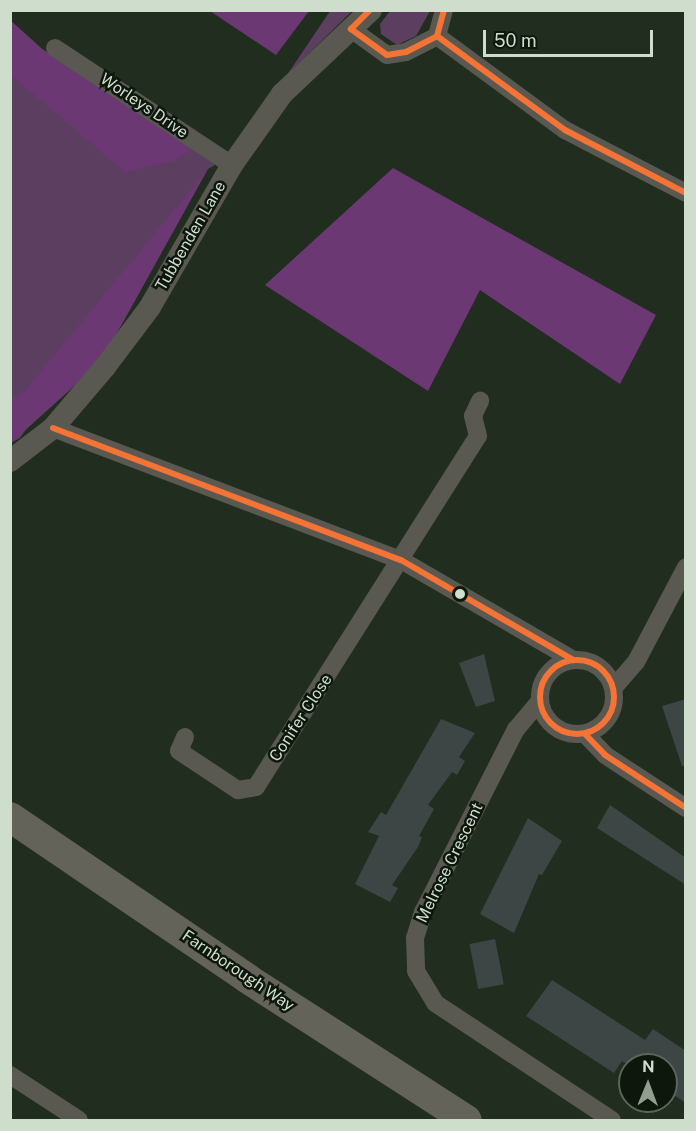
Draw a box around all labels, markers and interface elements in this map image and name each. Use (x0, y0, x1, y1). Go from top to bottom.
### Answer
scale bar (486, 18, 656, 56)
text: 50 m (494, 30, 537, 51)
street label: Worleys Drive (96, 70, 192, 142)
street label: Tubbenden Lane (152, 178, 230, 294)
unlabelled marker (454, 588, 466, 600)
street label: Conifer Close (266, 671, 336, 765)
street label: Melrose Crescent (413, 800, 487, 926)
street label: Farnborough Way (178, 926, 298, 1016)
north arrow (618, 1053, 678, 1113)
text: N (642, 1057, 655, 1076)

